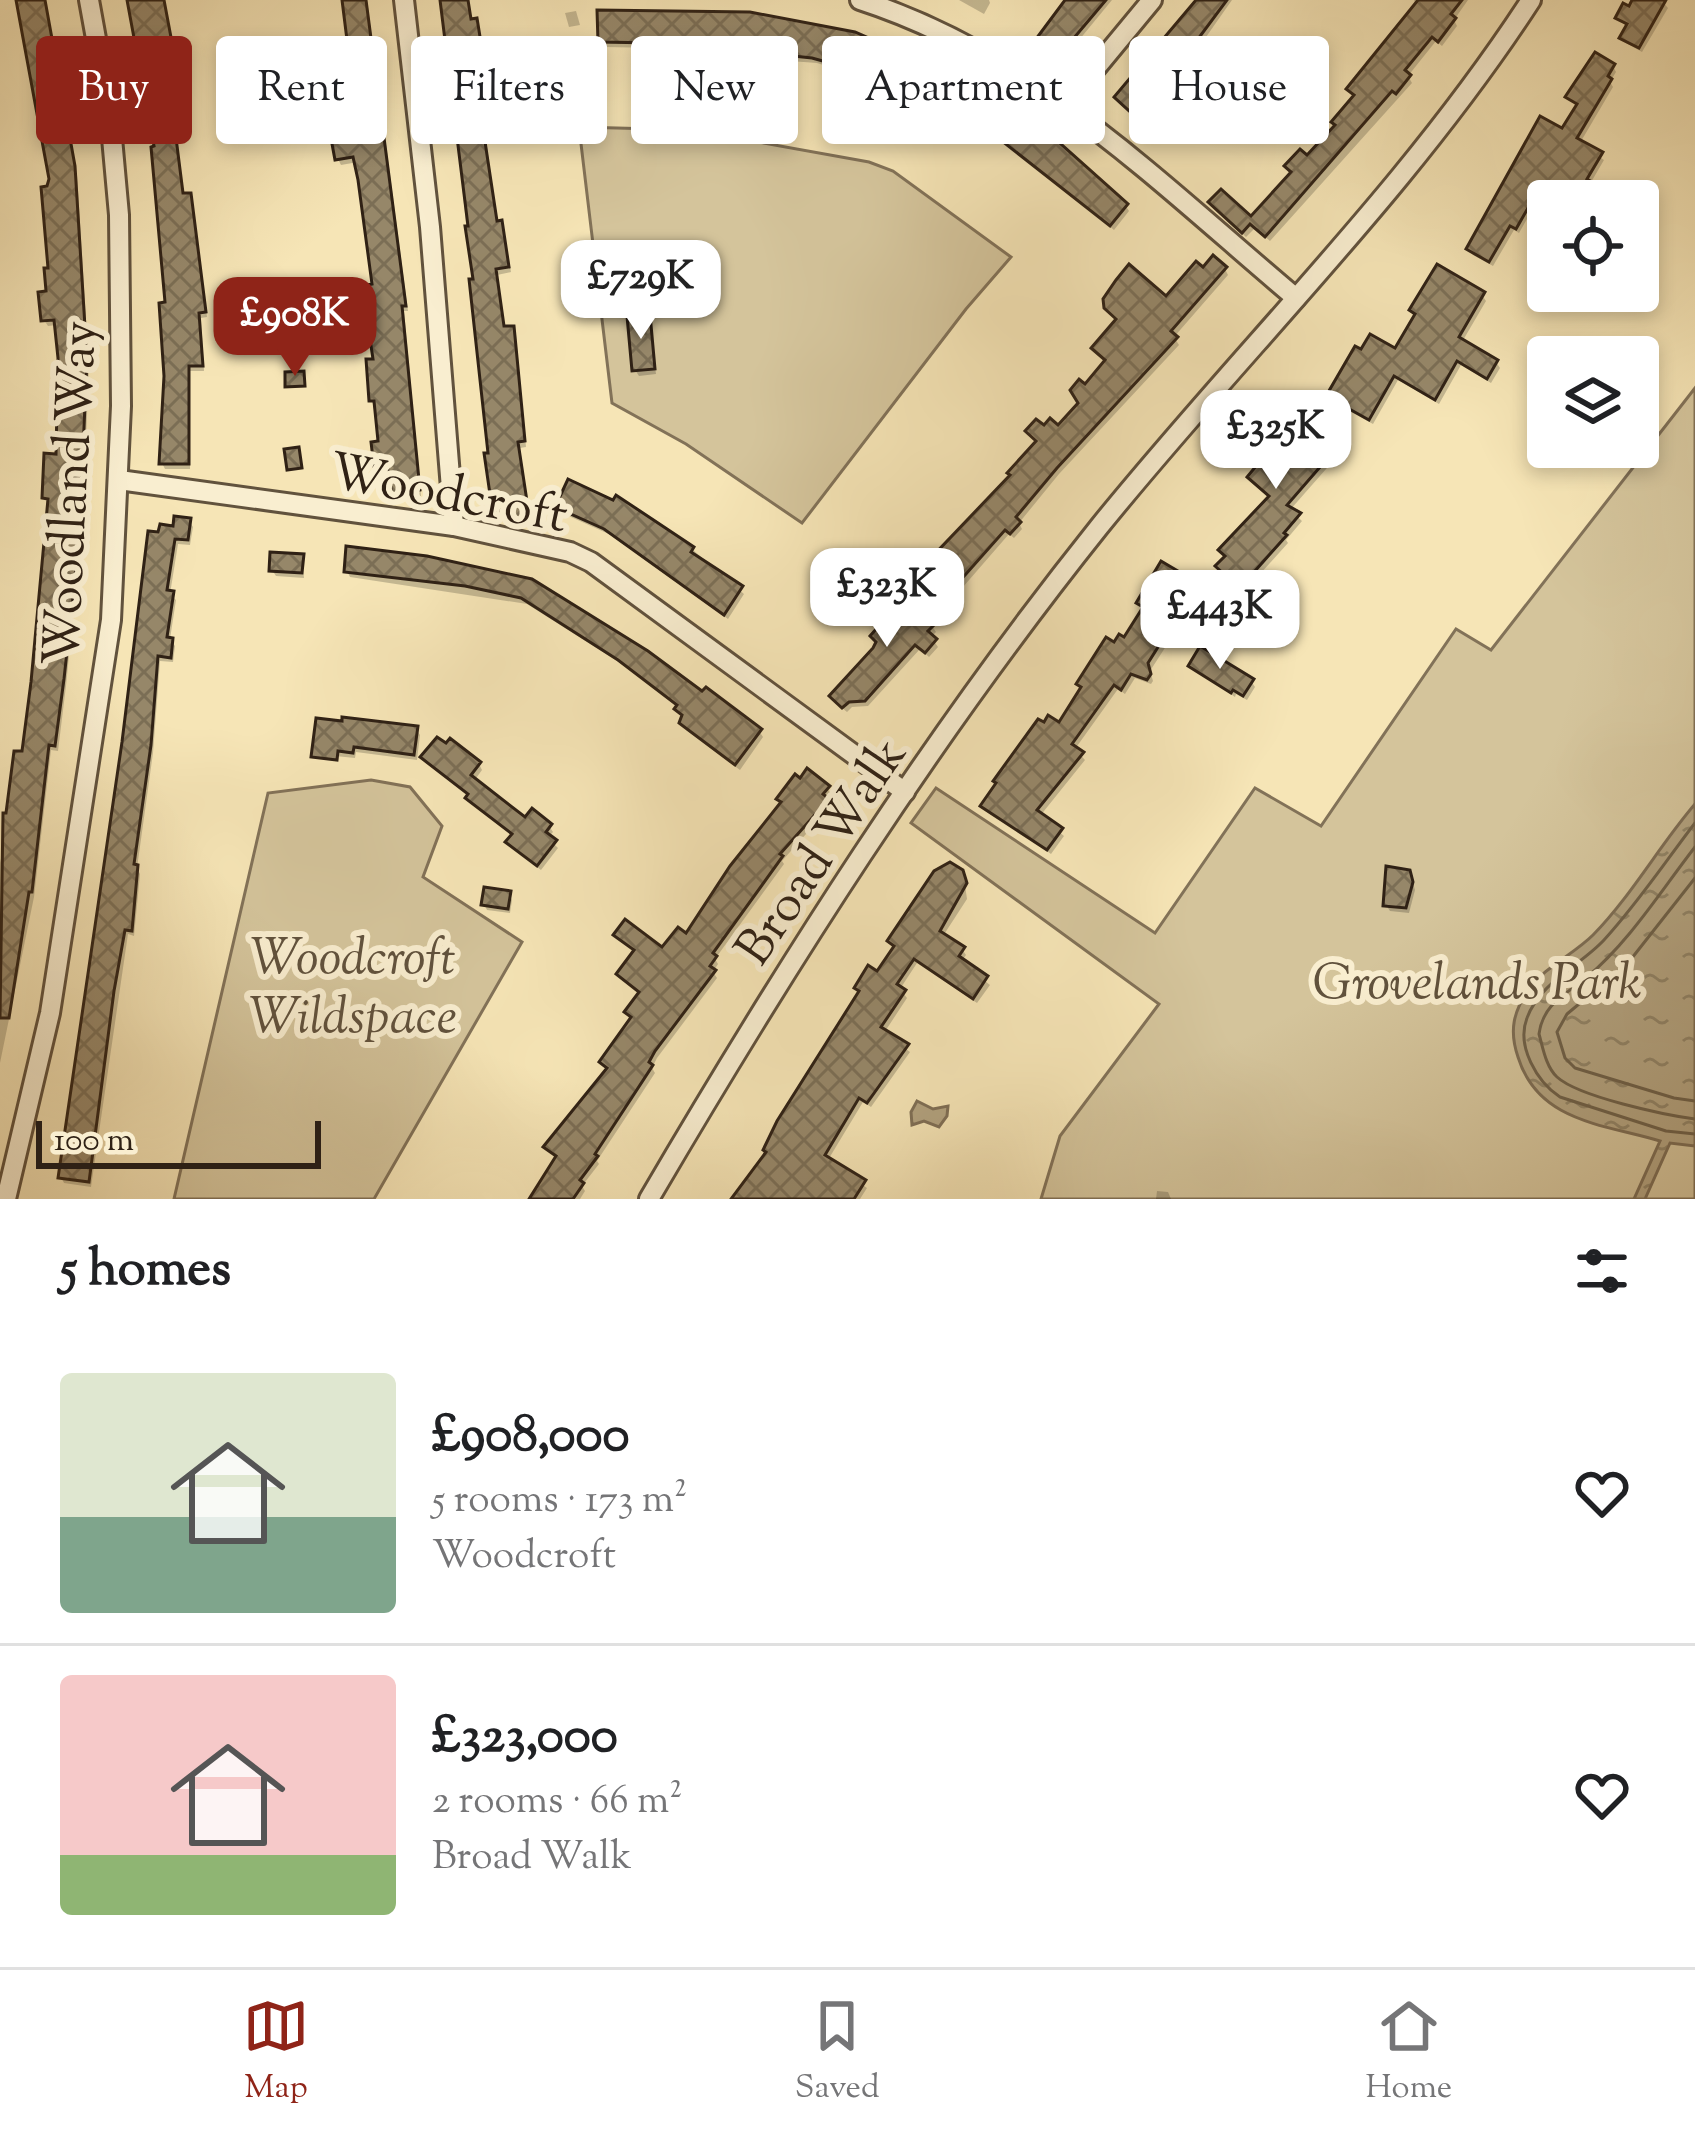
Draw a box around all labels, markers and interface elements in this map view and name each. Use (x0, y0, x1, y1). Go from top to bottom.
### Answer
chip: Buy (36, 36, 192, 144)
chip: Rent (216, 36, 387, 144)
chip: Filters (411, 36, 607, 144)
chip: New (631, 36, 798, 144)
chip: Apartment (822, 36, 1105, 144)
chip: House (1129, 36, 1329, 144)
map controls (1527, 180, 1659, 468)
button: locate (1527, 180, 1659, 312)
pin: £729K (557, 240, 725, 342)
text: £729K (588, 251, 694, 307)
pin: £908K (211, 277, 379, 379)
text: £908K (240, 288, 350, 344)
street label: Woodland Way (28, 319, 119, 668)
button: layers (1527, 336, 1659, 468)
pin: £325K (1192, 390, 1360, 492)
text: £325K (1227, 401, 1325, 457)
street label: Woodcroft (323, 438, 573, 555)
pin: £323K (803, 548, 971, 650)
text: £323K (837, 559, 937, 615)
pin: £443K (1136, 570, 1304, 672)
text: £443K (1167, 581, 1273, 637)
street label: Broad Walk (720, 724, 927, 982)
park label: Woodcroft Wildspace (249, 924, 457, 1056)
park label: Grovelands Park (1312, 949, 1642, 1022)
scale bar (36, 1115, 321, 1168)
text: 100 m (54, 1118, 134, 1166)
text: 5 homes (60, 1235, 231, 1308)
icon: filters (1569, 1238, 1635, 1304)
text: £908,000 (432, 1401, 629, 1474)
icon: home (156, 1421, 300, 1565)
icon: heart (1569, 1460, 1635, 1526)
text: 5 rooms · 173 m² (432, 1474, 687, 1530)
text: Woodcroft (432, 1530, 616, 1586)
text: £323,000 (432, 1702, 618, 1775)
icon: home (156, 1723, 300, 1867)
icon: heart (1569, 1762, 1635, 1828)
text: 2 rooms · 66 m² (432, 1775, 682, 1831)
text: Broad Walk (432, 1831, 632, 1887)
tab: Map (243, 1993, 309, 2113)
tab: Saved (795, 1993, 880, 2113)
tab: Home (1366, 1993, 1452, 2113)

